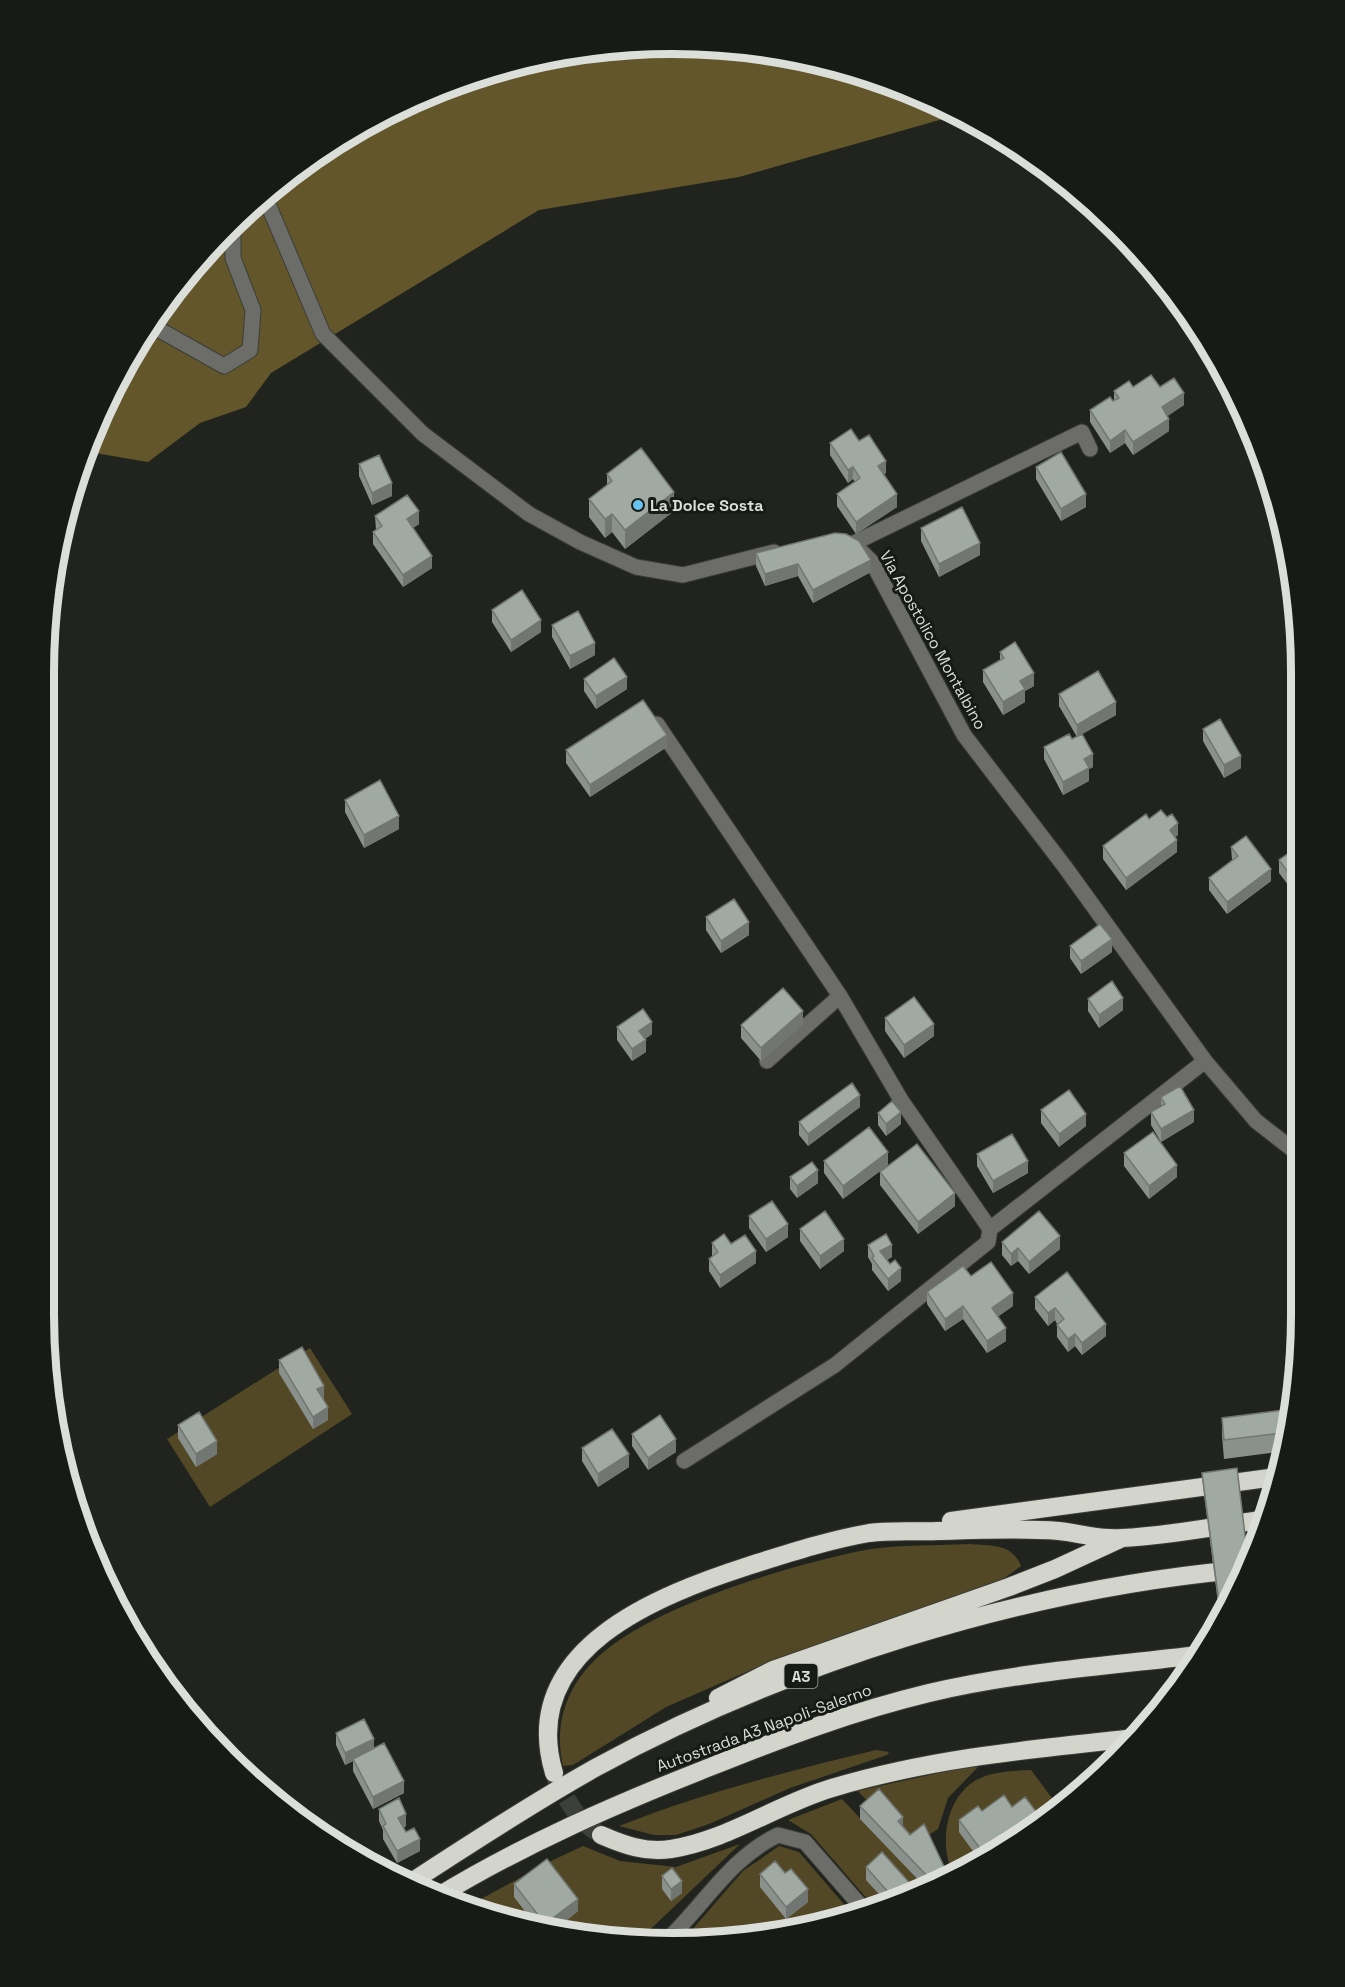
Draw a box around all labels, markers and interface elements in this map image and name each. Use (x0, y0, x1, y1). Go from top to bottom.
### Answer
place label: La Dolce Sosta (650, 495, 764, 516)
marker: La Dolce Sosta (631, 498, 645, 512)
street label: Via Apostolico Montalbino (875, 547, 991, 733)
road number: A3 (784, 1664, 818, 1688)
street label: Autostrada A3 Napoli-Salerno (653, 1679, 875, 1777)

